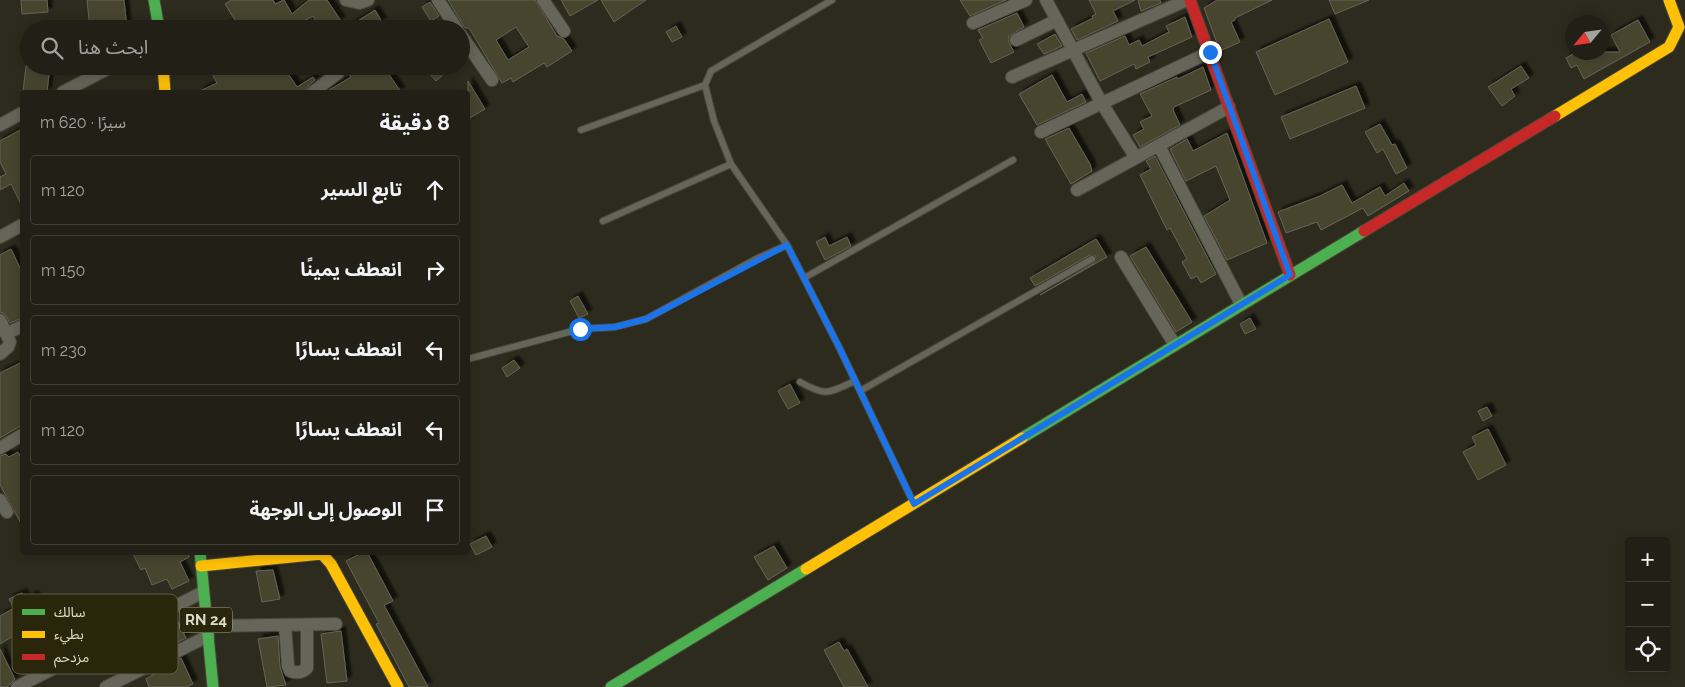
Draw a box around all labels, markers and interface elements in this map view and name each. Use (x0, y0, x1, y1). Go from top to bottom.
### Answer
north arrow (1565, 15, 1610, 60)
search box (20, 20, 470, 75)
icon: search (38, 34, 66, 62)
text: ابحث هنا (78, 36, 148, 58)
route end (1199, 41, 1222, 64)
text: 8 دقيقة (379, 110, 450, 135)
text: سيرًا · 620 m (40, 113, 126, 132)
icon: ahead (421, 176, 449, 204)
text: تابع السير (321, 178, 402, 200)
text: 120 m (41, 181, 85, 200)
icon: right (421, 256, 449, 284)
text: انعطف يمينًا (300, 258, 402, 280)
text: 150 m (41, 261, 85, 280)
route start (569, 318, 592, 341)
icon: left (421, 336, 449, 364)
text: انعطف يسارًا (295, 338, 402, 360)
text: 230 m (41, 341, 87, 360)
icon: left (421, 416, 449, 444)
text: انعطف يسارًا (295, 418, 402, 440)
text: 120 m (41, 421, 85, 440)
icon: arrive (421, 496, 449, 524)
text: الوصول إلى الوجهة (249, 498, 402, 520)
map controls (1625, 537, 1670, 672)
button: + (1625, 537, 1670, 582)
button: − (1625, 582, 1670, 627)
legend (12, 594, 178, 674)
text: سالك (54, 604, 86, 620)
road number: RN 24 (180, 608, 232, 632)
text: بطيء (54, 626, 84, 645)
button: locate (1625, 627, 1670, 672)
text: مزدحم (54, 649, 89, 668)

